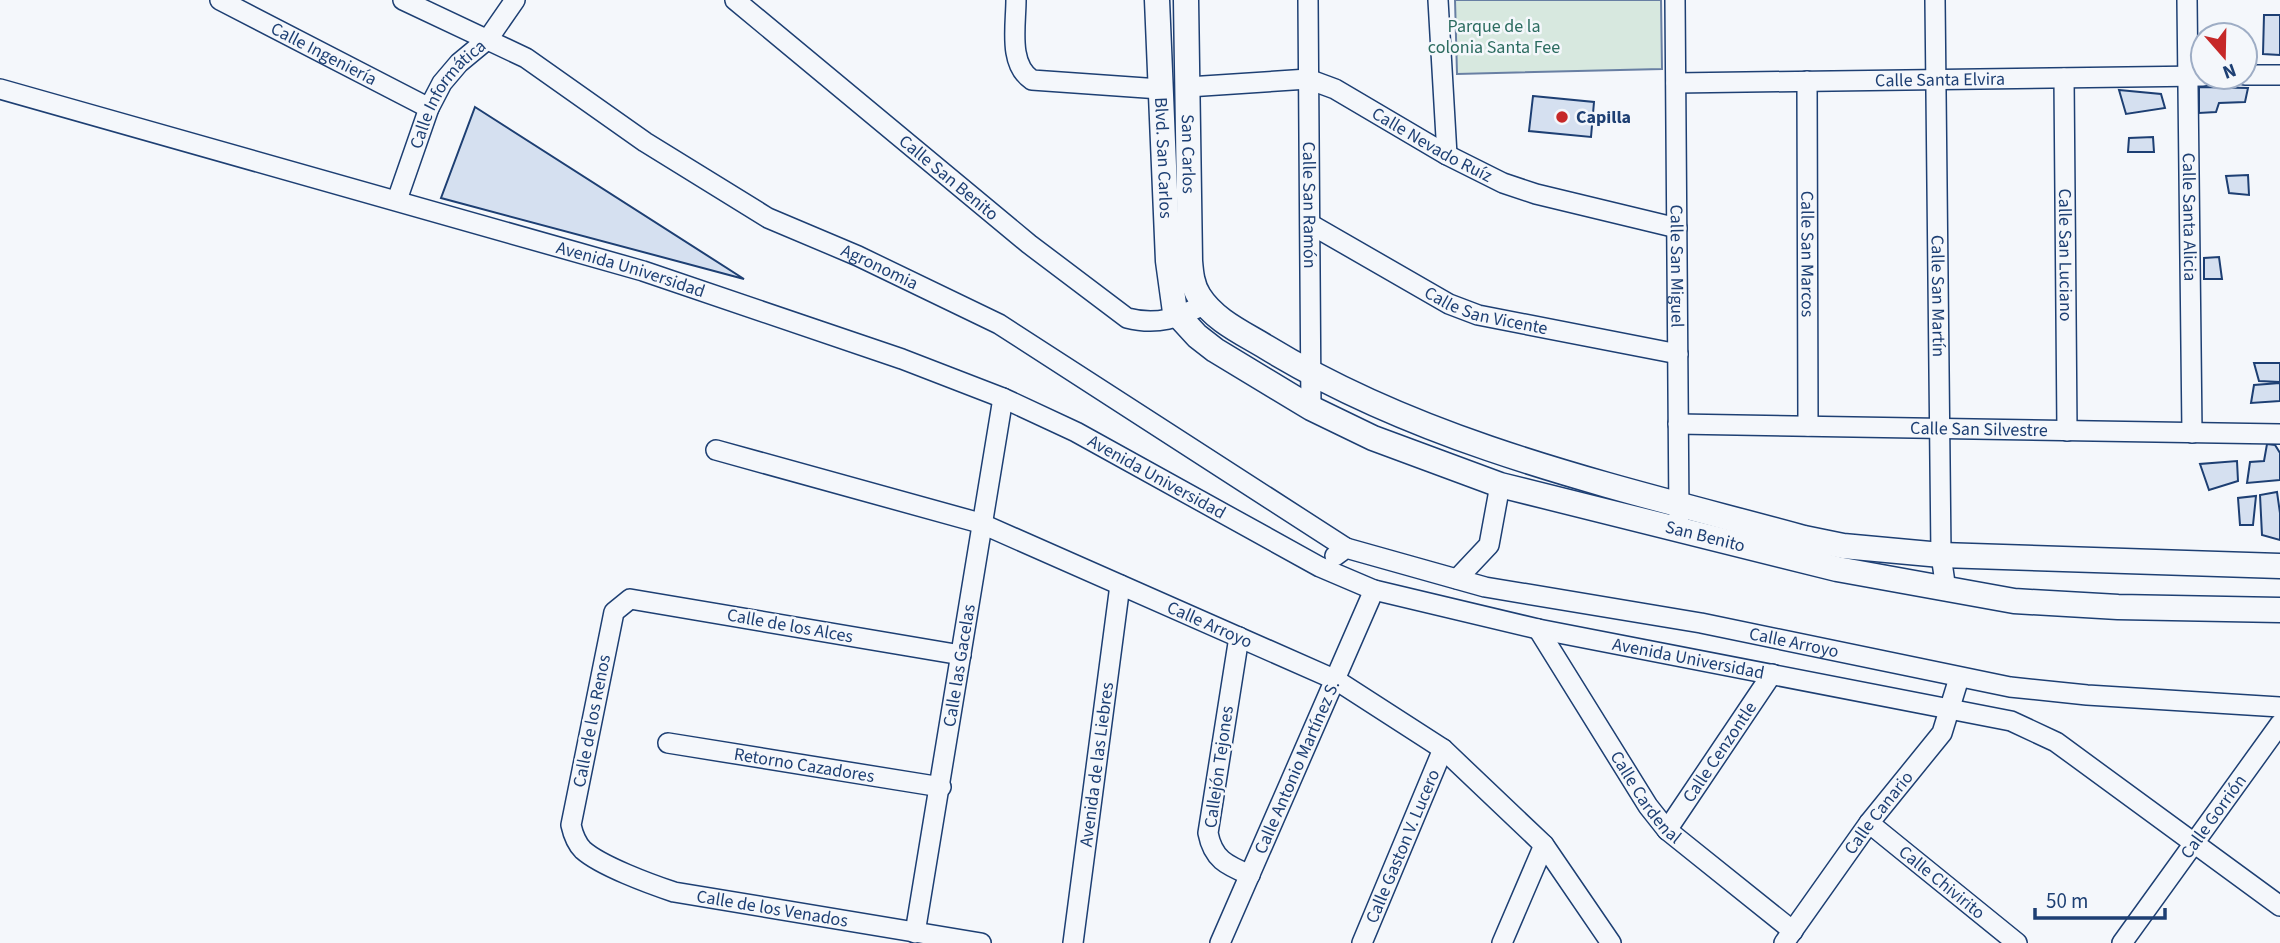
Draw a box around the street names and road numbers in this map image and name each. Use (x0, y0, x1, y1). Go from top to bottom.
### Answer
street label: Calle Ingeniería (266, 16, 381, 92)
street label: Calle Informática (403, 33, 491, 152)
street label: Calle Santa Elvira (1875, 66, 2005, 93)
street label: Blvd. San Carlos (1149, 97, 1179, 219)
street label: Calle Nevado Ruíz (1367, 101, 1497, 188)
street label: San Carlos (1175, 114, 1201, 194)
street label: Calle San Benito (894, 129, 1004, 226)
street label: Calle San Ramón (1297, 141, 1322, 269)
street label: Calle Santa Alicia (2176, 153, 2203, 281)
street label: Calle San Luciano (2052, 188, 2079, 322)
street label: Calle San Marcos (1795, 191, 1820, 317)
street label: Calle San Miguel (1664, 204, 1690, 328)
street label: Avenida Universidad (554, 235, 708, 304)
street label: Calle San Martín (1925, 235, 1951, 357)
street label: Agronomia (837, 238, 922, 296)
street label: Calle San Vicente (1420, 280, 1550, 341)
street label: Calle San Silvestre (1910, 415, 2048, 443)
street label: Avenida Universidad (1083, 428, 1230, 525)
street label: San Benito (1663, 514, 1748, 558)
street label: Calle Arroyo (1163, 595, 1256, 654)
street label: Calle las Gacelas (937, 602, 981, 729)
street label: Calle de los Alces (725, 603, 855, 649)
street label: Calle Arroyo (1747, 621, 1841, 664)
street label: Avenida Universidad (1610, 631, 1767, 685)
street label: Calle de los Renos (567, 652, 617, 790)
street label: Calle Antonio Martínez S. (1248, 676, 1346, 858)
street label: Avenida de las Liebres (1073, 681, 1120, 848)
street label: Calle Cenzontle (1676, 696, 1763, 807)
street label: Callejón Tejones (1198, 704, 1240, 830)
street label: Retorno Cazadores (732, 741, 876, 789)
street label: Calle Cardenal (1604, 746, 1687, 849)
street label: Calle Gaston V. Lucero (1359, 765, 1446, 927)
street label: Calle Canario (1838, 766, 1919, 860)
street label: Calle Gorrión (2174, 769, 2252, 864)
street label: Calle Chivirito (1893, 840, 1991, 925)
street label: Calle de los Venados (695, 883, 850, 933)

